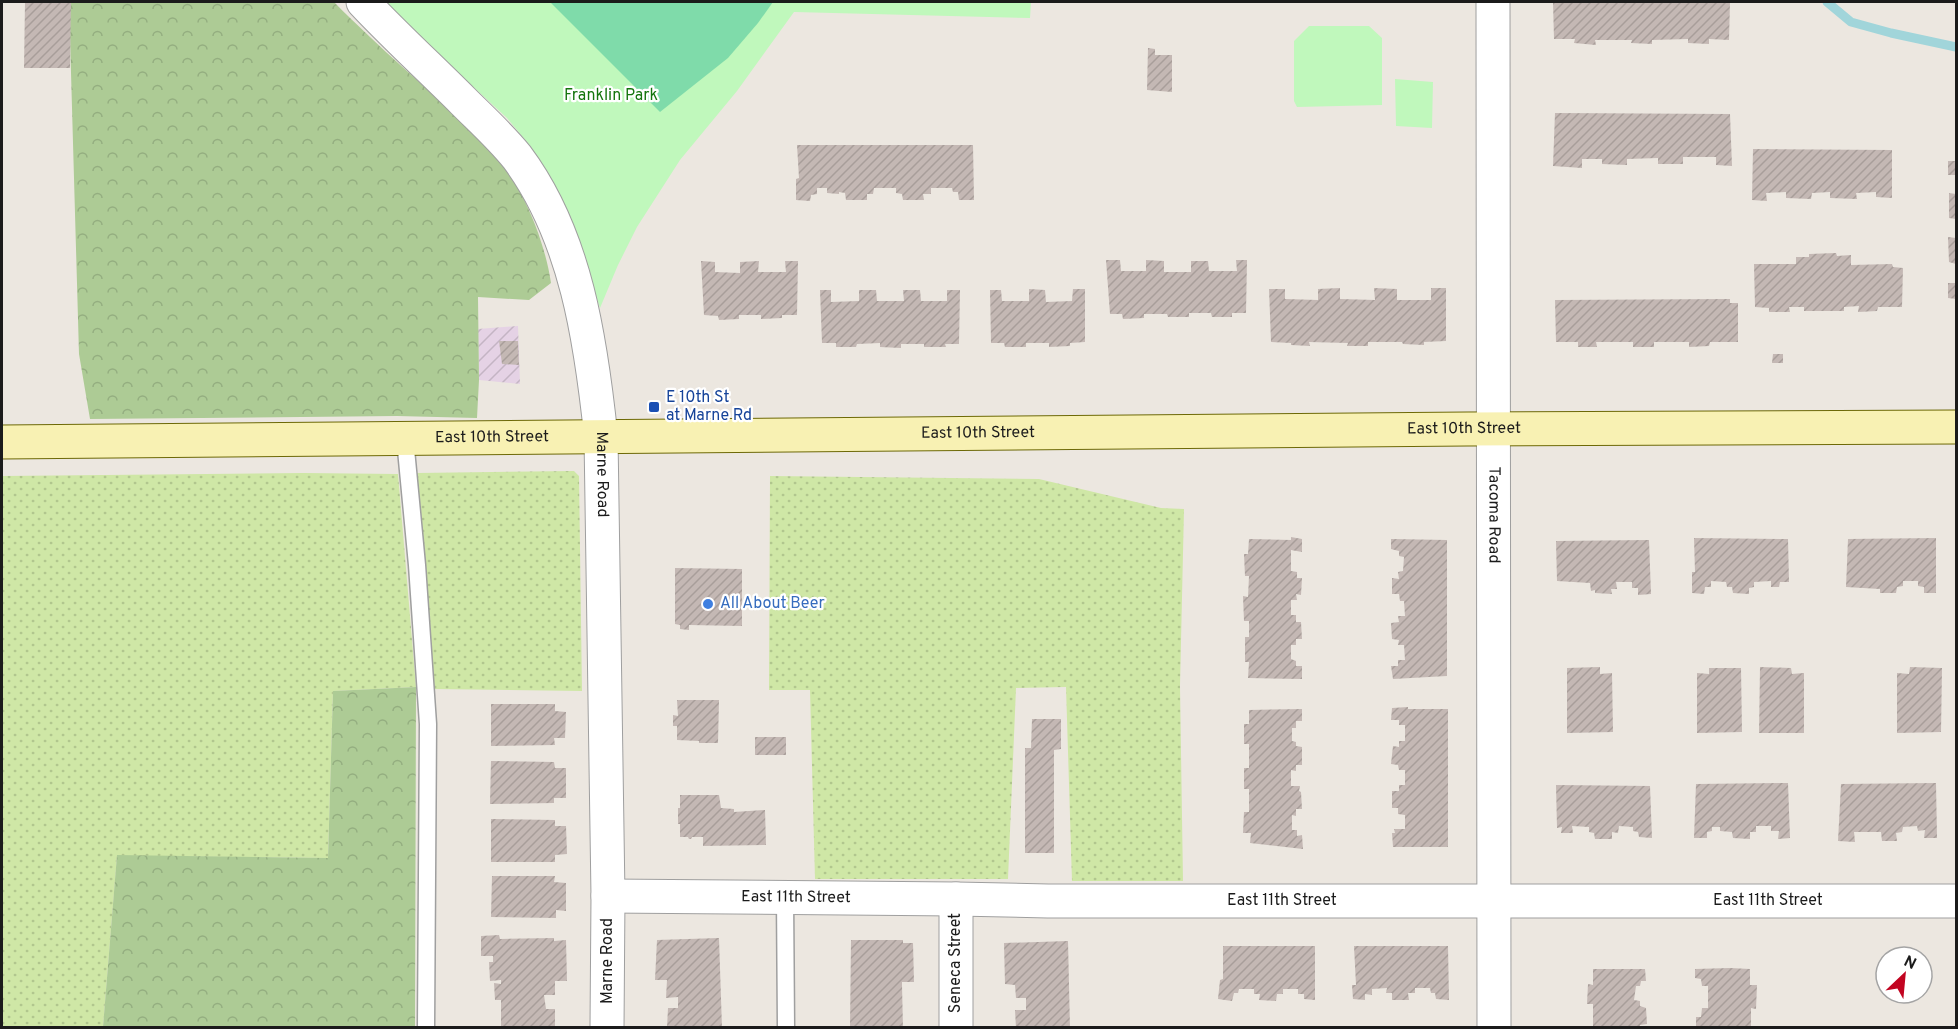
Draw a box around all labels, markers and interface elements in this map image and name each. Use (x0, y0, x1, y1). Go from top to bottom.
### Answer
park label: Franklin Park (564, 86, 658, 106)
place label: E 10th St at Marne Rd (666, 388, 752, 426)
marker: E 10th St at Marne Rd (647, 400, 661, 414)
street label: East 10th Street (1407, 419, 1521, 440)
street label: East 10th Street (921, 423, 1035, 444)
street label: East 10th Street (435, 427, 549, 448)
street label: Marne Road (591, 431, 612, 518)
street label: Tacoma Road (1483, 467, 1504, 563)
place label: All About Beer (720, 594, 825, 614)
marker: All About Beer (701, 597, 715, 611)
street label: East 11th Street (741, 887, 851, 908)
street label: East 11th Street (1227, 891, 1337, 911)
street label: East 11th Street (1713, 891, 1823, 911)
street label: Seneca Street (946, 913, 966, 1013)
street label: Marne Road (598, 918, 618, 1004)
north arrow (1874, 945, 1934, 1005)
text: N (1900, 952, 1919, 975)

